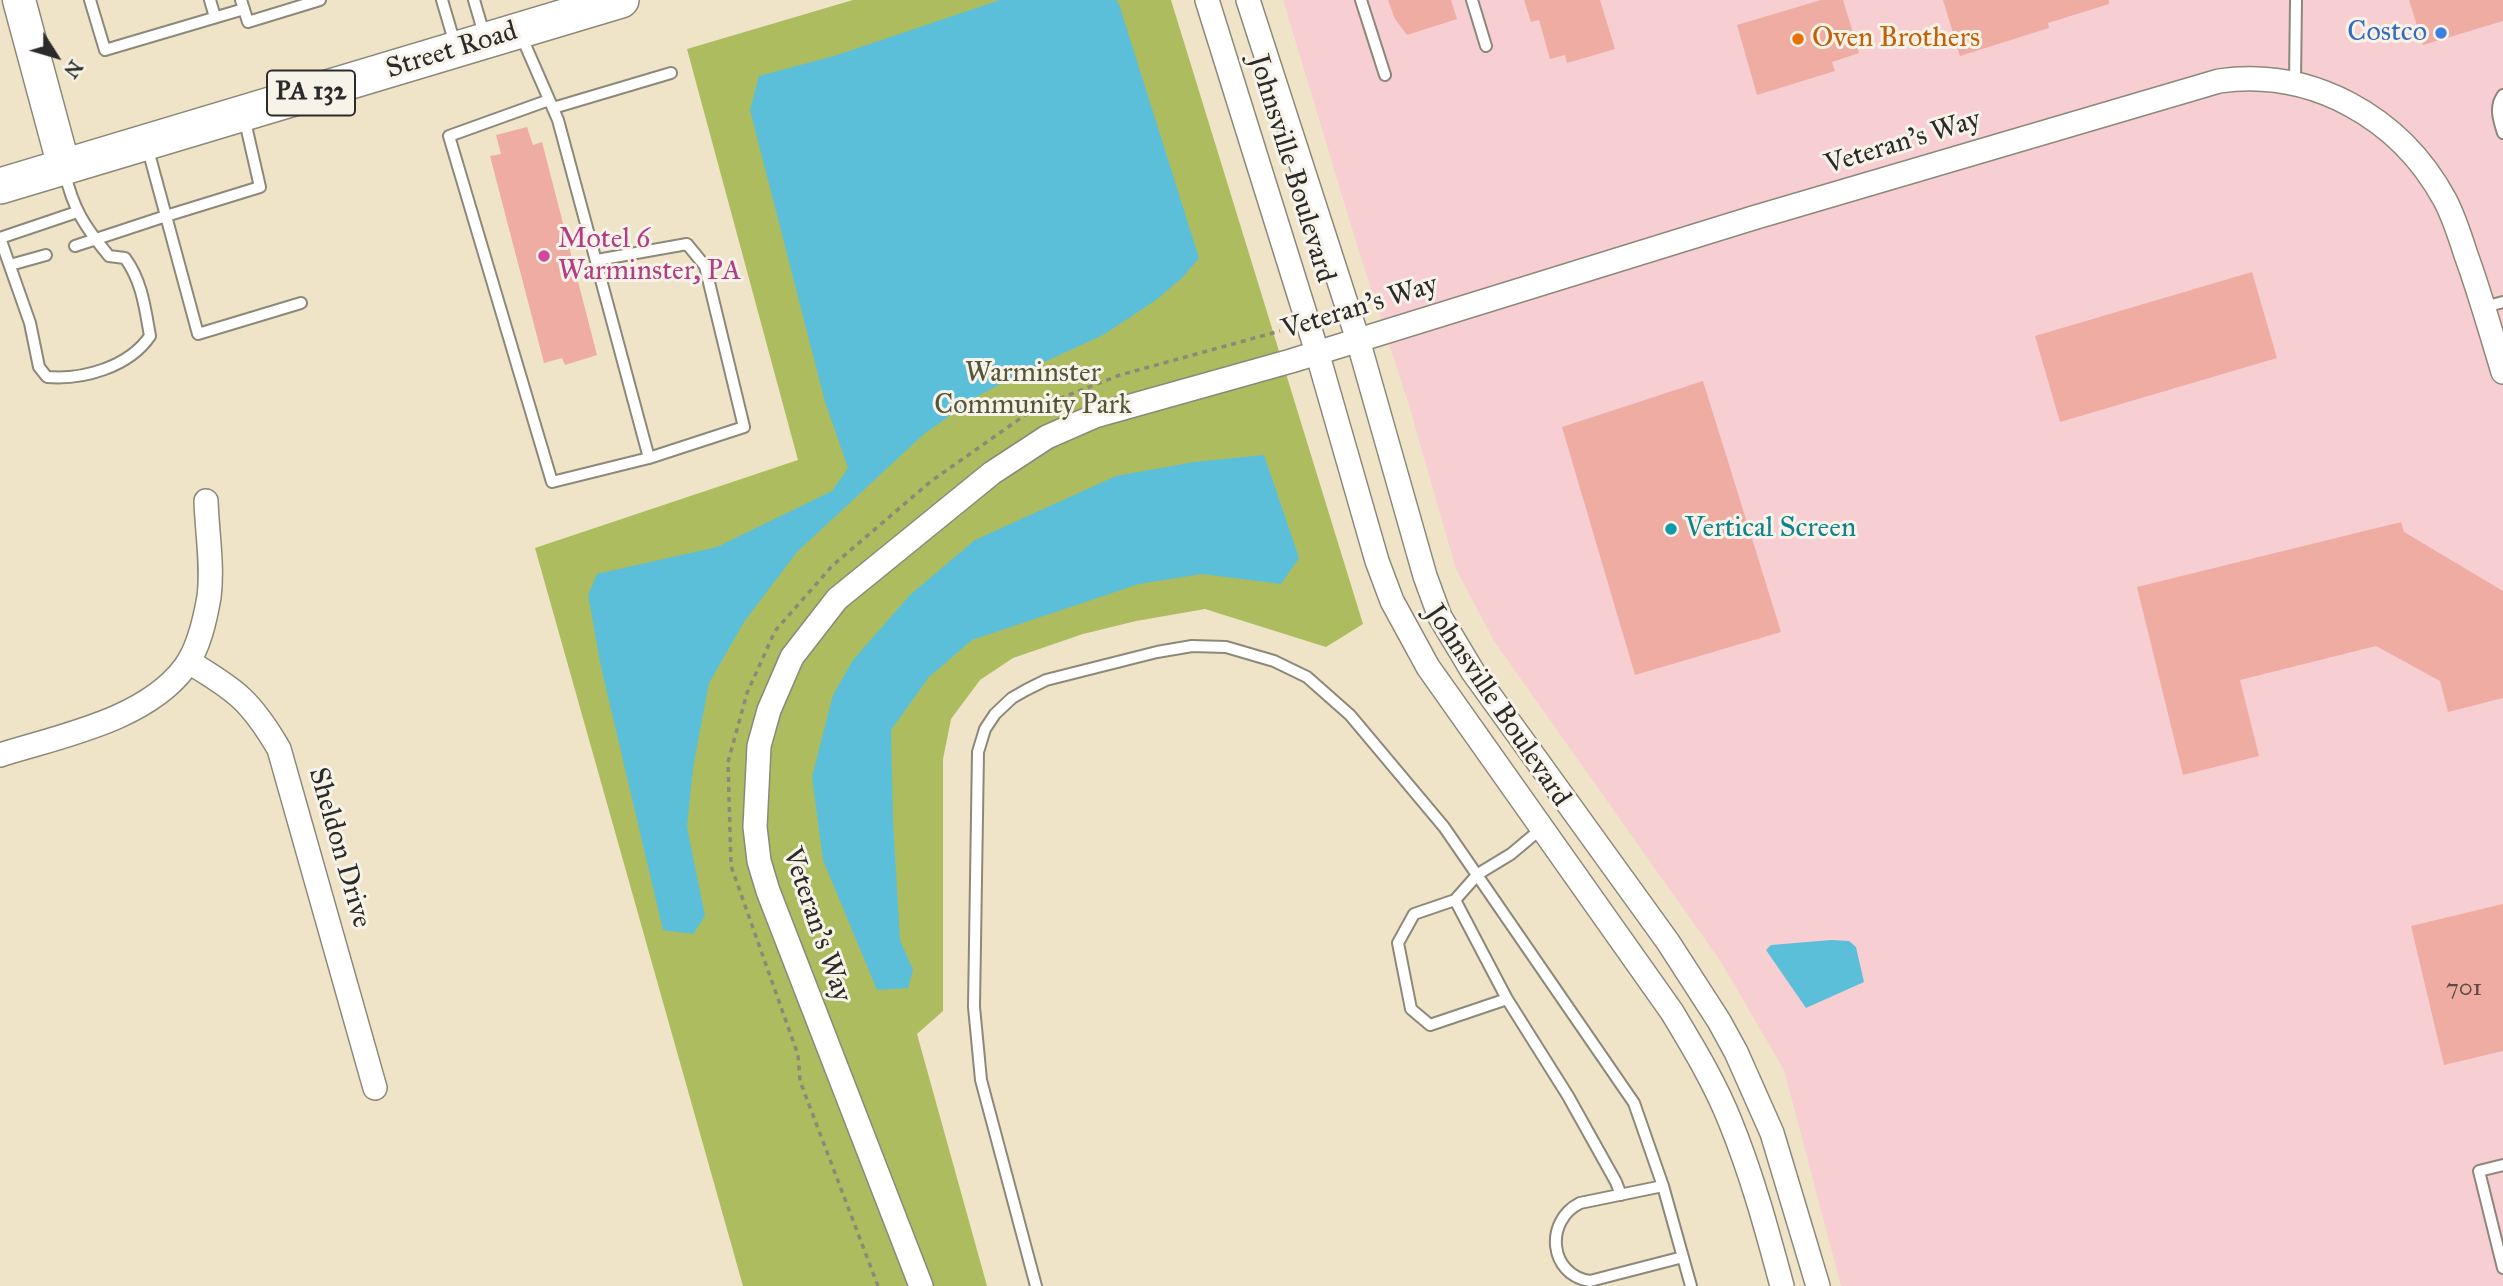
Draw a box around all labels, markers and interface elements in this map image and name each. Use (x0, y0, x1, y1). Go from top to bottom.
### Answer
street label: Street Road (382, 15, 522, 87)
place label: Costco (2347, 16, 2427, 50)
north arrow (21, 21, 91, 91)
place label: Oven Brothers (1812, 22, 1980, 56)
marker: Costco (2433, 25, 2449, 41)
marker: Oven Brothers (1790, 31, 1806, 47)
street label: Johnsville Boulevard (1240, 51, 1342, 287)
text: N (59, 56, 87, 82)
road number: PA 132 (267, 71, 355, 116)
street label: Veteran's Way (1821, 103, 1985, 183)
place label: Motel 6 Warminster, PA (558, 223, 741, 289)
marker: Motel 6 Warminster, PA (536, 248, 552, 264)
street label: Veteran's Way (1278, 268, 1442, 348)
park label: Warminster Community Park (934, 357, 1132, 423)
place label: Vertical Screen (1685, 512, 1856, 546)
marker: Vertical Screen (1663, 521, 1679, 537)
street label: Johnsville Boulevard (1417, 599, 1577, 813)
street label: Sheldon Drive (300, 764, 378, 932)
street label: Veteran's Way (774, 843, 858, 1007)
house number: 701 (2446, 975, 2482, 1003)

